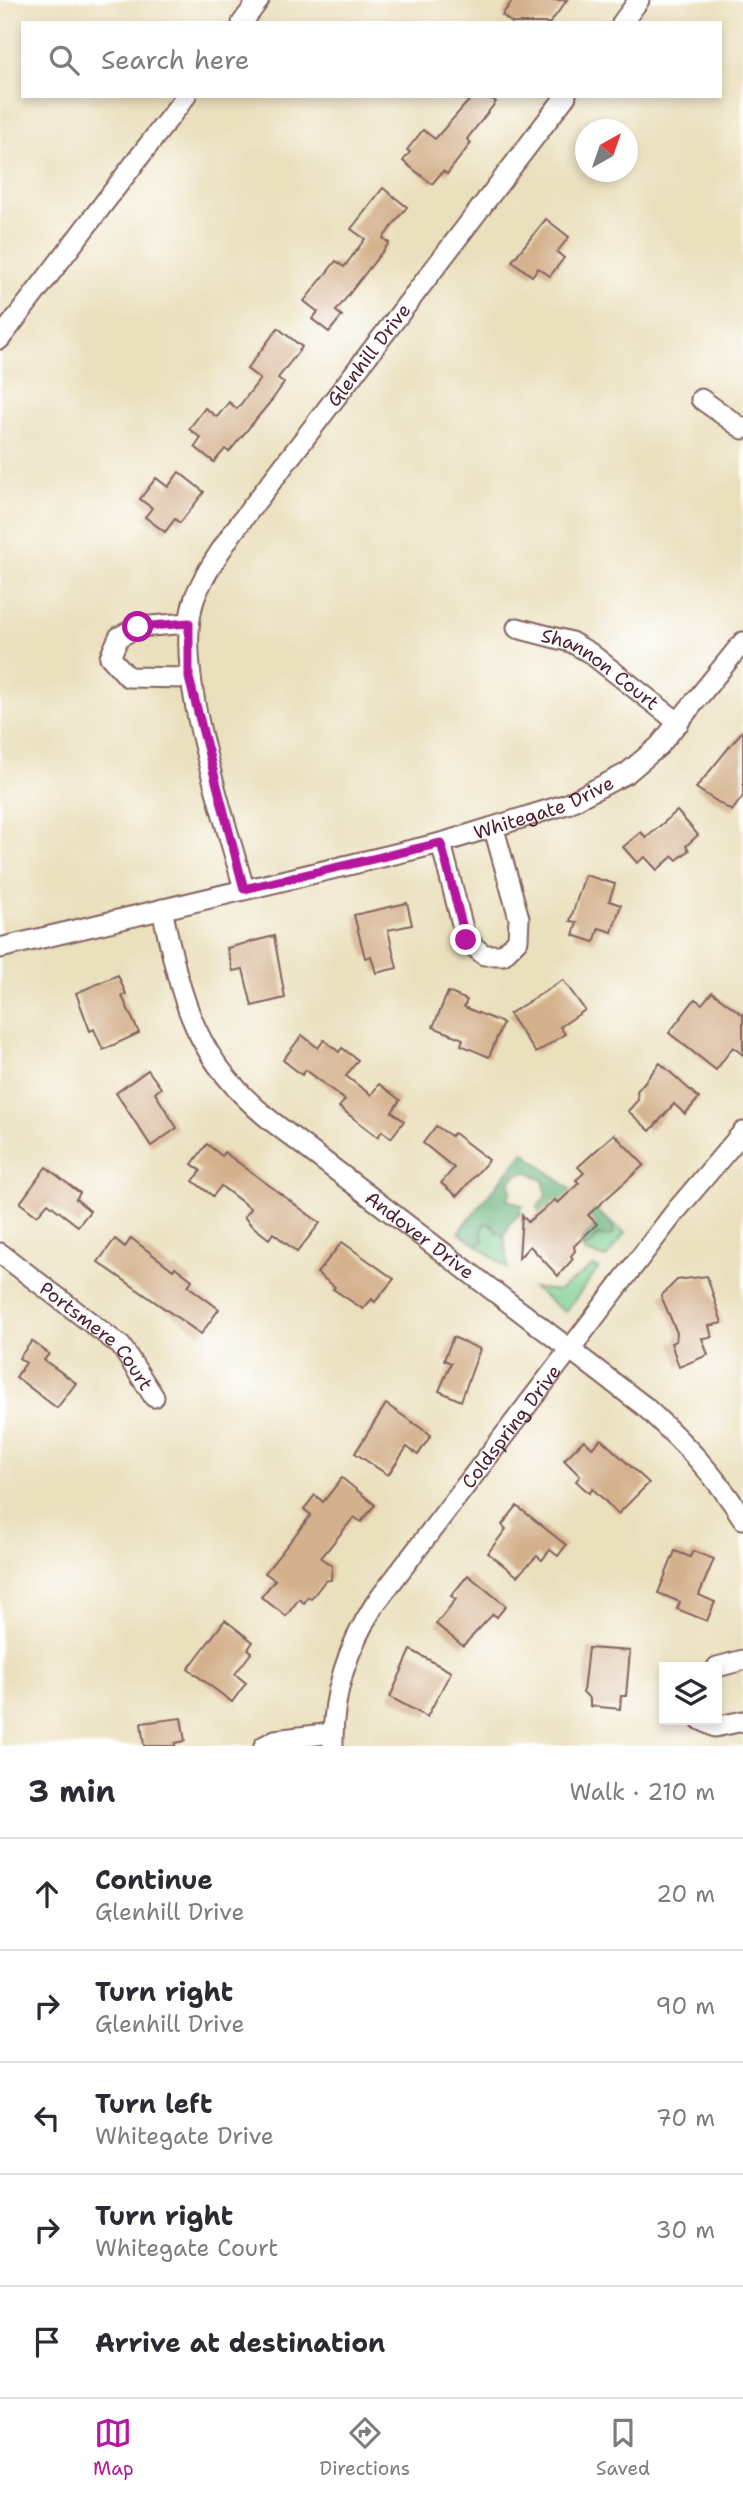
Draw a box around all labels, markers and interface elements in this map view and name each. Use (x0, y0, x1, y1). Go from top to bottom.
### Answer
search box (21, 21, 722, 98)
icon: search (45, 41, 83, 79)
text: Search here (101, 42, 250, 77)
north arrow (575, 119, 638, 182)
street label: Glenhill Drive (321, 298, 416, 411)
route start (122, 611, 153, 642)
street label: Shannon Court (539, 622, 664, 715)
street label: Whitegate Drive (471, 770, 618, 845)
route end (450, 924, 481, 955)
street label: Andover Drive (360, 1185, 480, 1284)
street label: Portsmere Court (35, 1275, 159, 1395)
street label: Coldspring Drive (456, 1359, 566, 1493)
map controls (659, 1662, 722, 1725)
button: layers (659, 1662, 722, 1725)
text: 3 min (28, 1771, 115, 1812)
text: Walk · 210 m (570, 1777, 715, 1807)
text: Continue (95, 1862, 213, 1897)
icon: ahead (28, 1875, 66, 1913)
text: 20 m (656, 1879, 715, 1909)
text: Glenhill Drive (95, 1897, 244, 1927)
text: Turn right (95, 1974, 233, 2009)
icon: right (28, 1987, 66, 2025)
text: 90 m (655, 1991, 715, 2021)
text: Glenhill Drive (95, 2009, 244, 2039)
text: Turn left (95, 2086, 212, 2121)
icon: left (28, 2099, 66, 2137)
text: 70 m (656, 2103, 715, 2133)
text: Whitegate Drive (95, 2121, 274, 2151)
text: Turn right (95, 2198, 233, 2233)
icon: right (28, 2211, 66, 2249)
text: 30 m (656, 2215, 715, 2245)
text: Whitegate Court (95, 2233, 278, 2263)
icon: arrive (28, 2323, 66, 2361)
text: Arrive at destination (95, 2325, 385, 2360)
tab: Map (93, 2414, 134, 2481)
tab: Directions (320, 2414, 410, 2481)
tab: Saved (596, 2414, 650, 2481)

